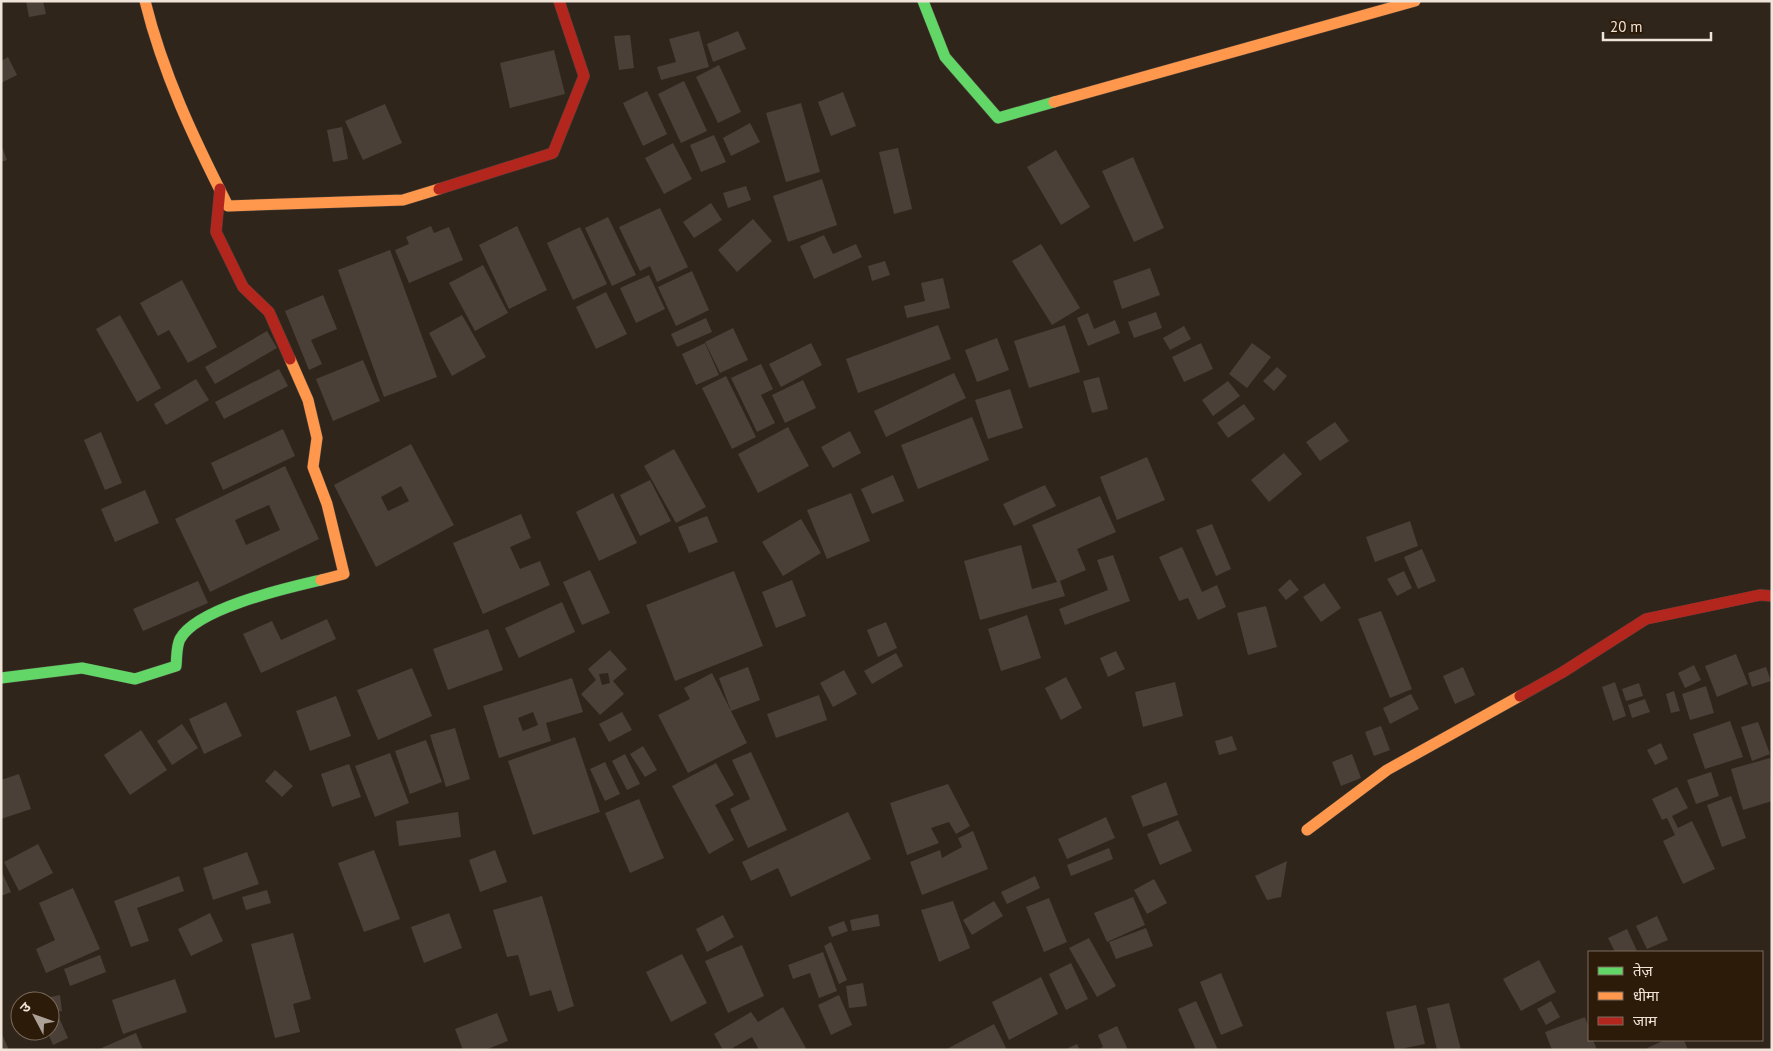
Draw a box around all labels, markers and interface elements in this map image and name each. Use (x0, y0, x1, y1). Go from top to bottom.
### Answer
scale bar (1603, 10, 1710, 42)
text: 20 m (1610, 17, 1643, 36)
legend (1588, 951, 1763, 1041)
text: तेज़ (1633, 961, 1654, 980)
text: धीमा (1633, 986, 1660, 1005)
north arrow (10, 991, 60, 1041)
text: उ (16, 998, 35, 1016)
text: जाम (1633, 1011, 1658, 1030)

